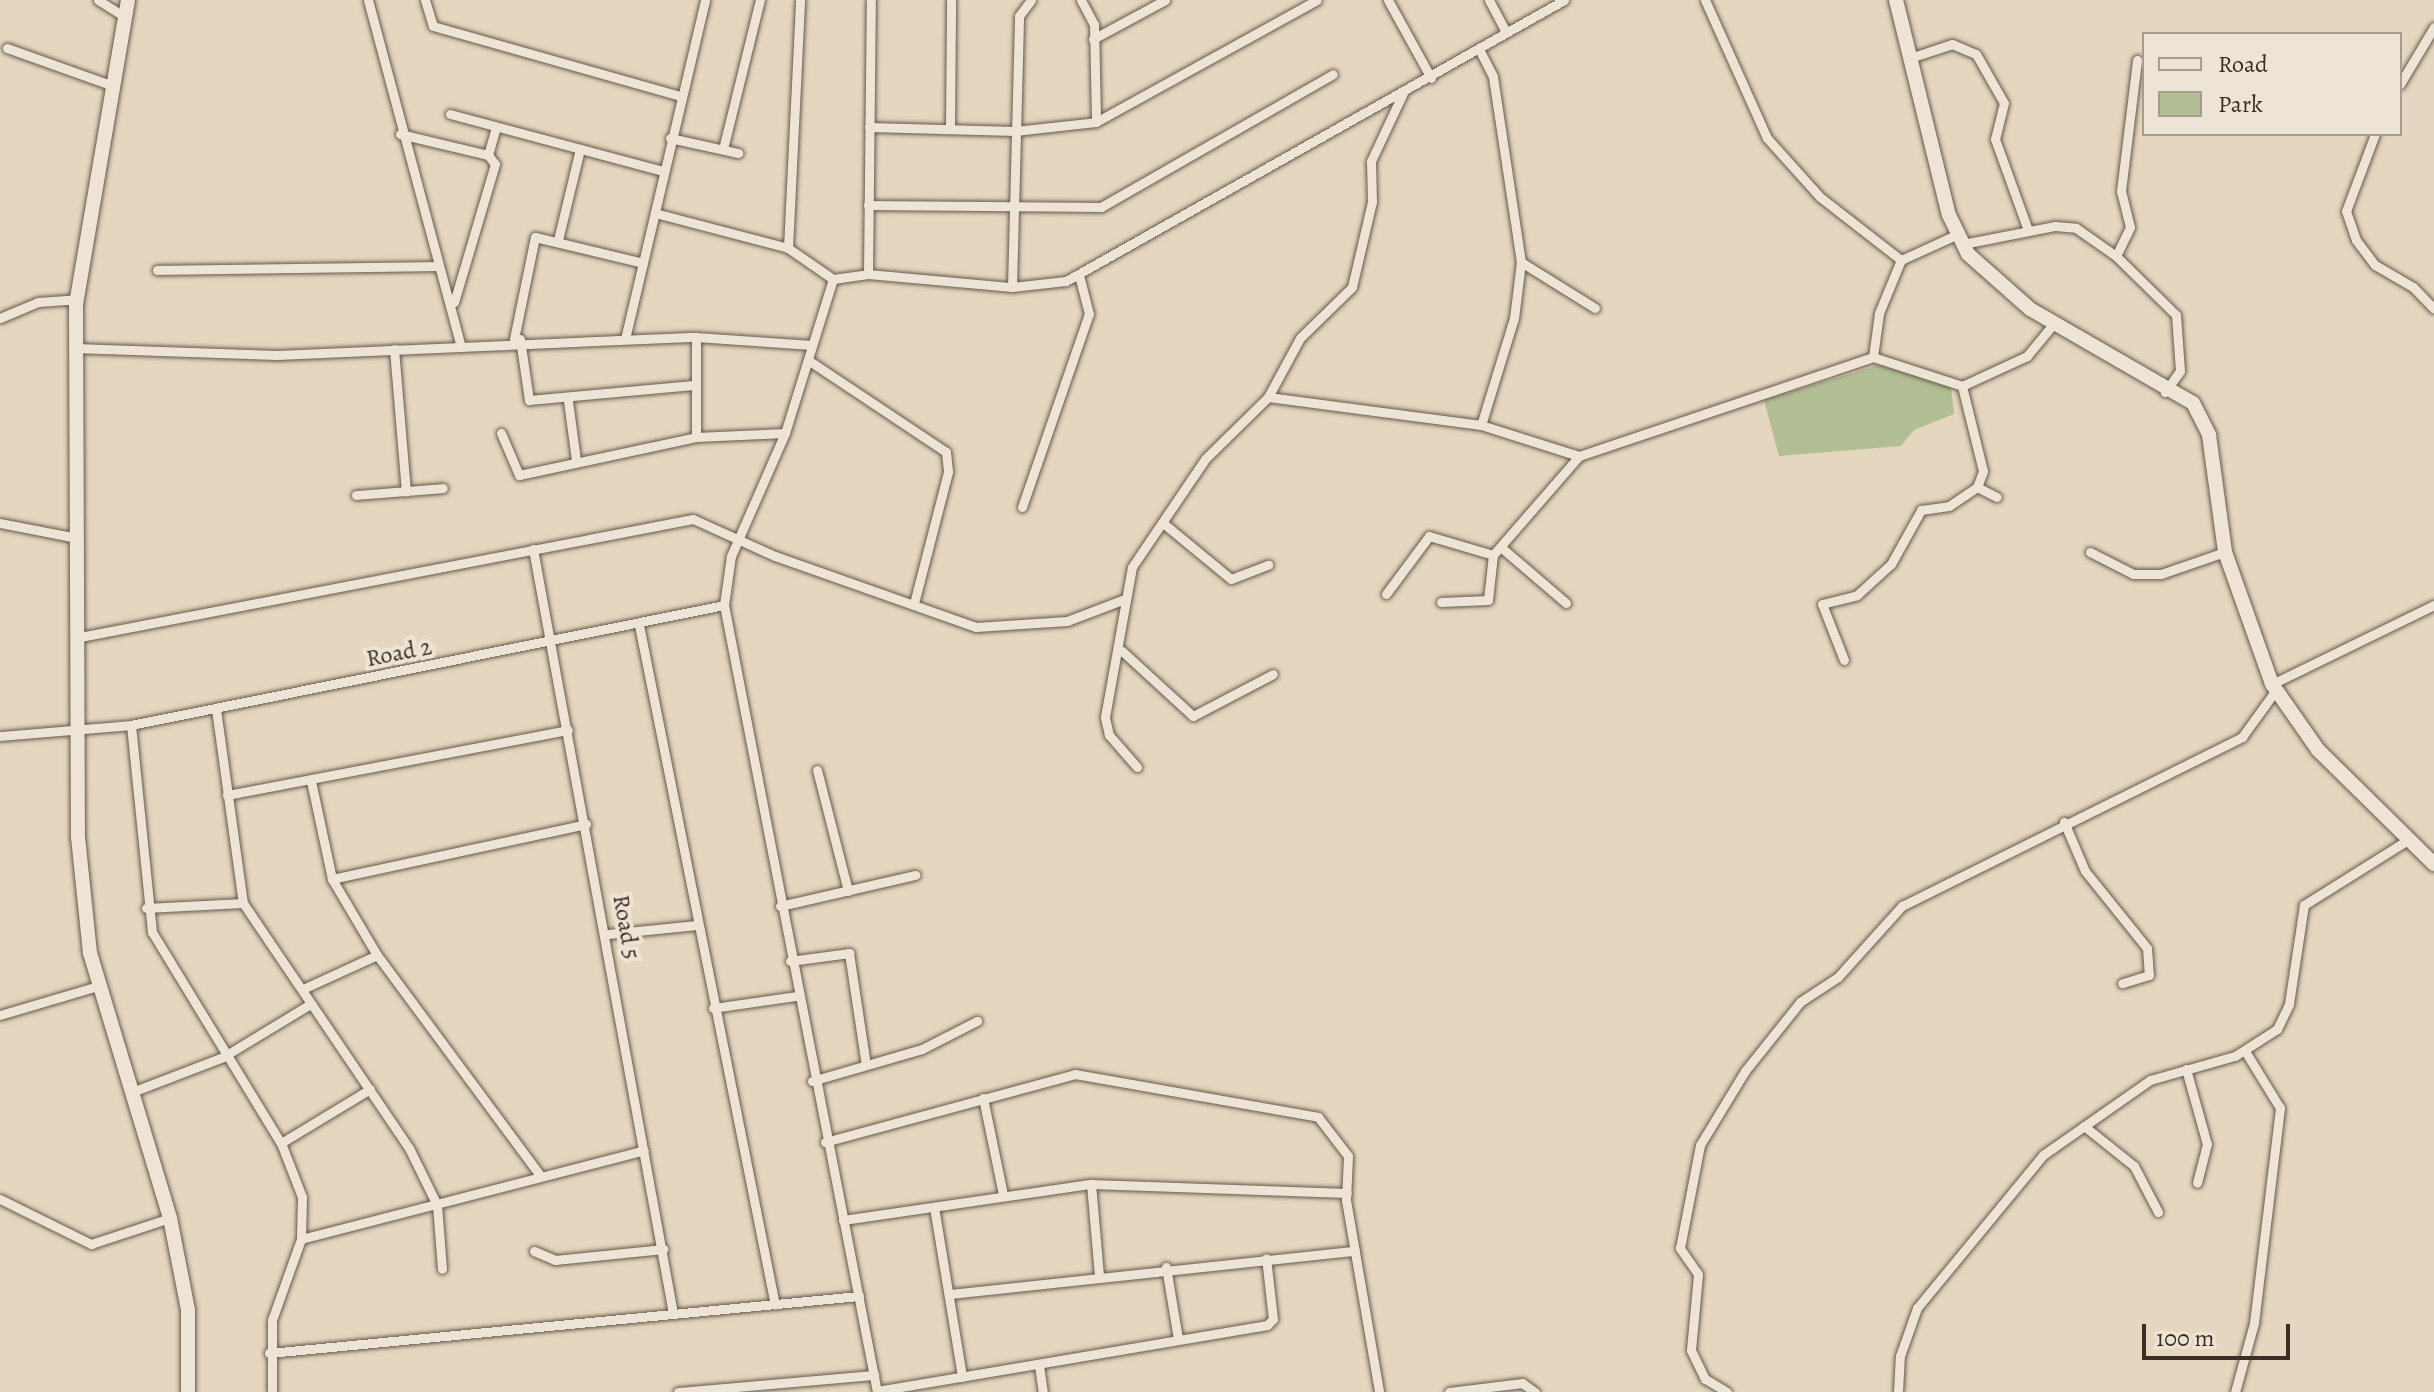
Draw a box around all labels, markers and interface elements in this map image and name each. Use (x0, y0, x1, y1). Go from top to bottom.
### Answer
legend (2142, 32, 2402, 136)
text: Road (2218, 48, 2268, 80)
text: Park (2218, 88, 2263, 120)
street label: Road 2 (364, 633, 434, 673)
street label: Road 5 (606, 892, 646, 962)
scale bar (2146, 1308, 2294, 1358)
text: 100 m (2156, 1322, 2215, 1354)

